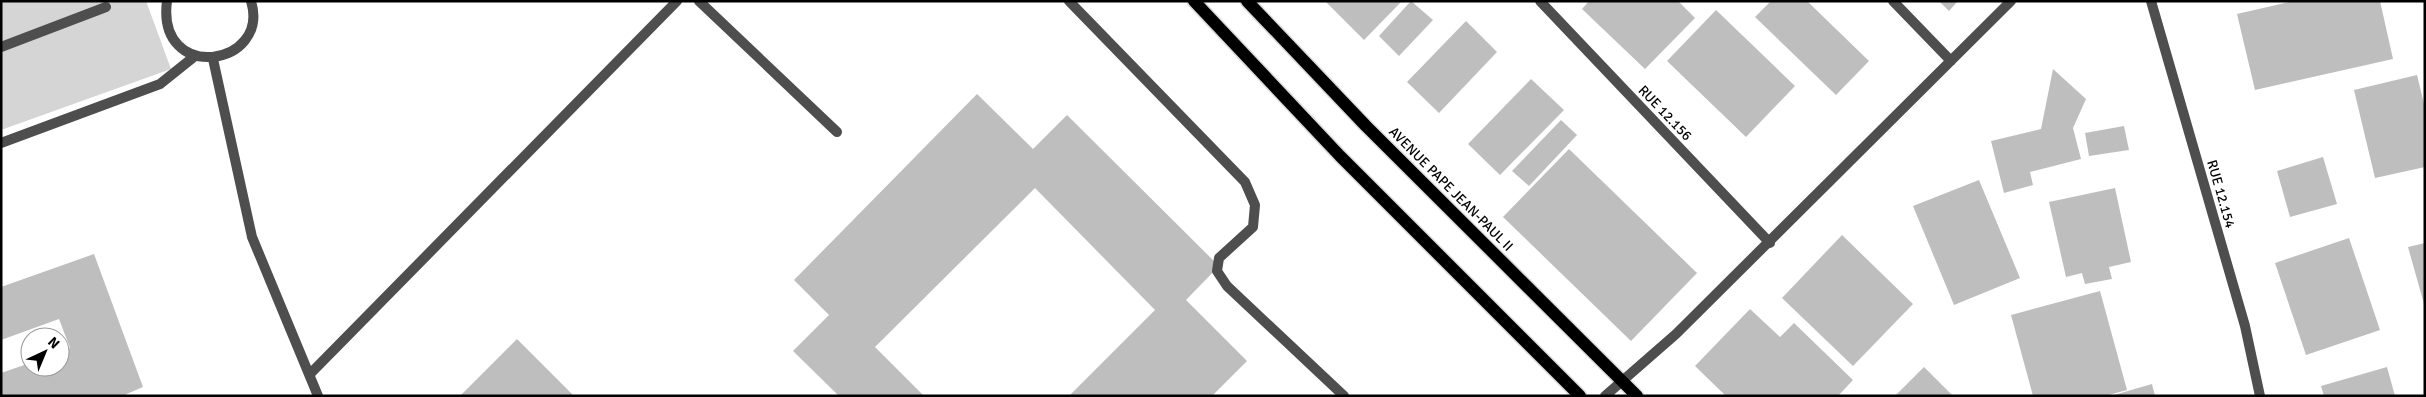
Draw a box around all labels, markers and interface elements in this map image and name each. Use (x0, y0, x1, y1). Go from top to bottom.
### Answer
street label: RUE 12.156 (1635, 82, 1695, 144)
street label: AVENUE PAPE JEAN-PAUL II (1385, 123, 1517, 255)
street label: RUE 12.154 (2203, 158, 2239, 230)
north arrow (20, 327, 70, 377)
text: N (44, 334, 63, 353)

